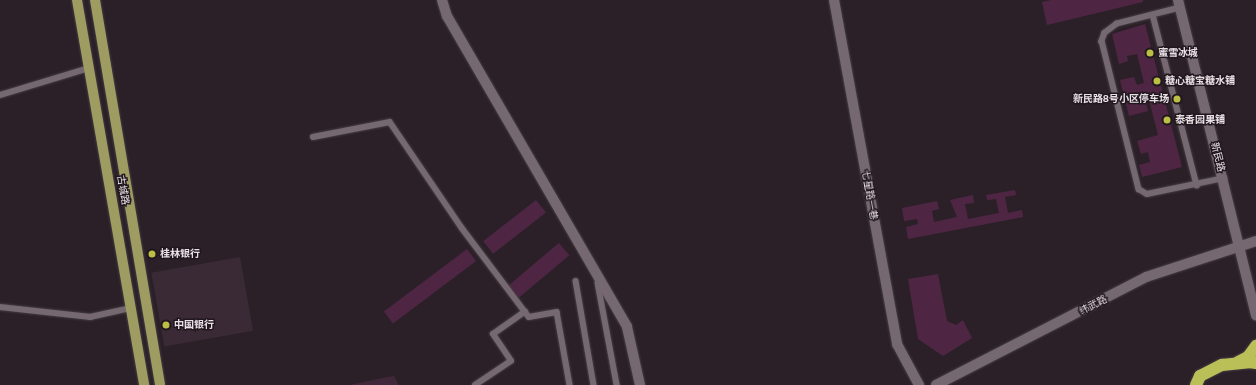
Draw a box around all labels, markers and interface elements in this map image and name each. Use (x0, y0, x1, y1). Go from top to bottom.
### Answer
place label: 蜜雪冰城 (1158, 47, 1198, 59)
marker: 蜜雪冰城 (1145, 48, 1155, 58)
place label: 糖心糖宝糖水铺 (1165, 75, 1235, 87)
marker: 糖心糖宝糖水铺 (1152, 76, 1162, 86)
place label: 新民路8号小区停车场 (1073, 93, 1169, 105)
marker: 新民路8号小区停车场 (1172, 94, 1182, 104)
place label: 泰香园果铺 (1175, 114, 1225, 126)
marker: 泰香园果铺 (1162, 115, 1172, 125)
street label: 新民路 (1209, 141, 1227, 173)
street label: 七星路一巷 (860, 169, 880, 221)
street label: 古城路 (114, 174, 132, 206)
place label: 桂林银行 (160, 248, 200, 260)
marker: 桂林银行 (147, 249, 157, 259)
street label: 纬武路 (1077, 293, 1109, 317)
place label: 中国银行 (174, 319, 214, 331)
marker: 中国银行 (161, 320, 171, 330)

